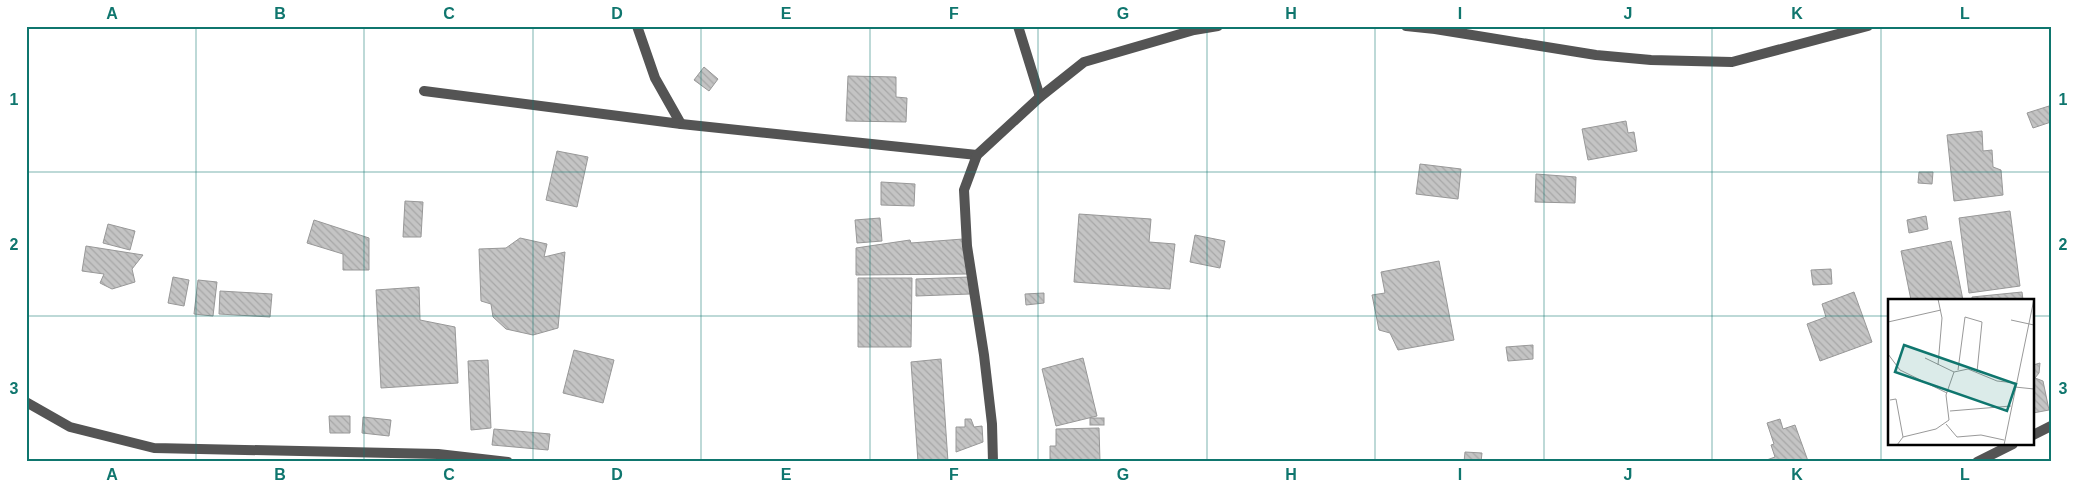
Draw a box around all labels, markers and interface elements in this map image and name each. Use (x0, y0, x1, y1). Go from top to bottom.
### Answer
text: A (106, 5, 118, 22)
text: B (274, 5, 286, 22)
text: C (443, 5, 455, 22)
text: D (611, 5, 623, 22)
text: E (781, 5, 792, 22)
text: F (949, 5, 959, 22)
text: G (1117, 5, 1129, 22)
text: H (1285, 5, 1297, 22)
text: I (1458, 5, 1462, 22)
text: J (1624, 5, 1632, 22)
text: K (1791, 5, 1803, 22)
text: L (1960, 5, 1970, 22)
text: 1 (10, 91, 19, 108)
text: 1 (2059, 91, 2068, 108)
text: 2 (10, 236, 19, 253)
text: 2 (2059, 236, 2068, 253)
inset map (1888, 299, 2034, 446)
text: 3 (10, 380, 19, 397)
text: 3 (2059, 380, 2068, 397)
text: A (106, 466, 118, 483)
text: B (274, 466, 286, 483)
text: C (443, 466, 455, 483)
text: D (611, 466, 623, 483)
text: E (781, 466, 792, 483)
text: F (949, 466, 959, 483)
text: G (1117, 466, 1129, 483)
text: H (1285, 466, 1297, 483)
text: I (1458, 466, 1462, 483)
text: J (1624, 466, 1632, 483)
text: K (1791, 466, 1803, 483)
text: L (1960, 466, 1970, 483)

